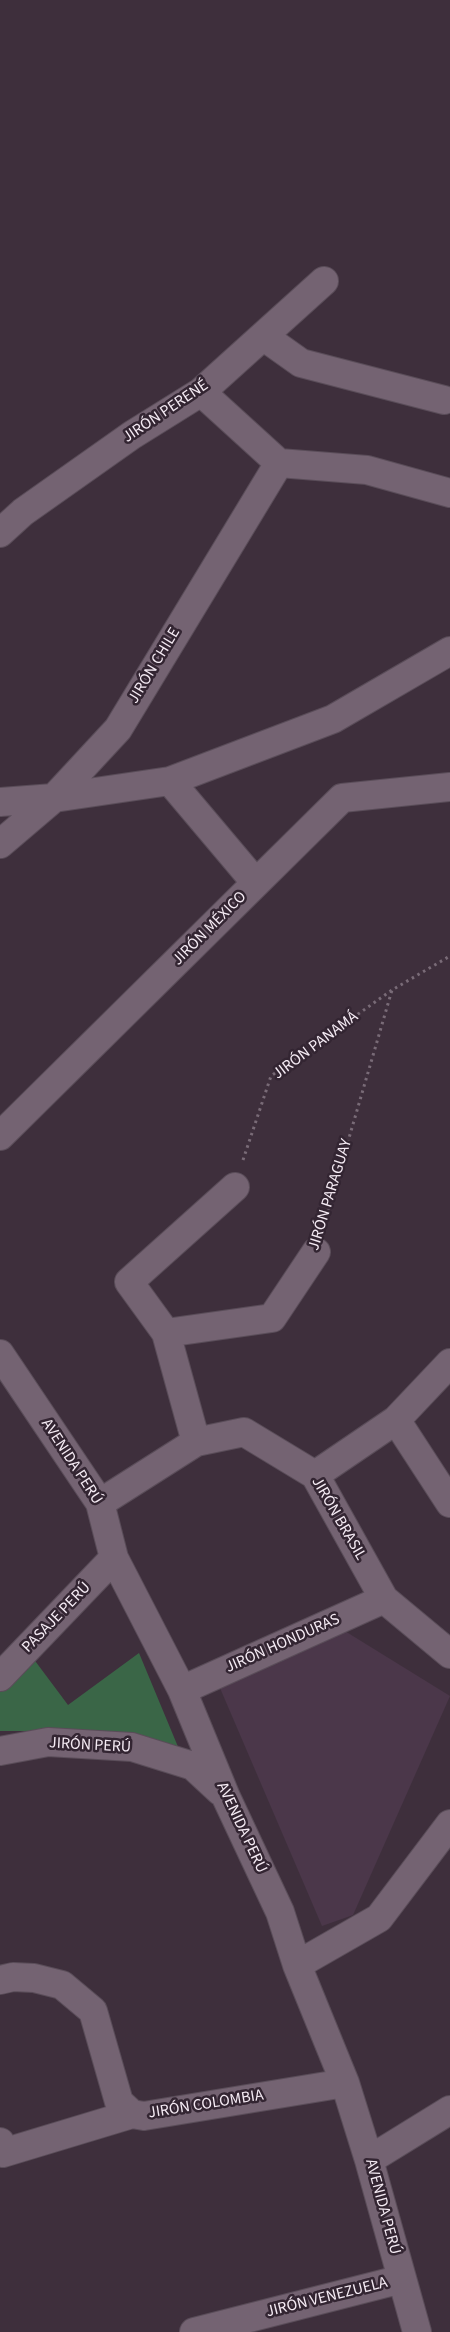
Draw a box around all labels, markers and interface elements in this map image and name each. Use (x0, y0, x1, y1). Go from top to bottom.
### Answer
street label: JIRÓN PERENÉ (120, 376, 212, 448)
street label: JIRÓN CHILE (125, 625, 185, 707)
street label: JIRÓN MÉXICO (169, 888, 251, 970)
street label: JIRÓN PANAMÁ (270, 1008, 362, 1084)
street label: JIRÓN PARAGUAY (305, 1137, 357, 1253)
street label: AVENIDA PERÚ (36, 1416, 106, 1508)
street label: JIRÓN BRASIL (306, 1474, 370, 1564)
street label: PASAJE PERÚ (19, 1579, 95, 1657)
street label: JIRÓN HONDURAS (223, 1610, 343, 1678)
street label: JIRÓN PERÚ (49, 1734, 131, 1758)
street label: AVENIDA PERÚ (212, 1779, 270, 1877)
street label: JIRÓN COLOMBIA (147, 2086, 265, 2124)
street label: AVENIDA PERÚ (360, 2157, 404, 2257)
street label: JIRÓN VENEZUELA (264, 2274, 390, 2322)

